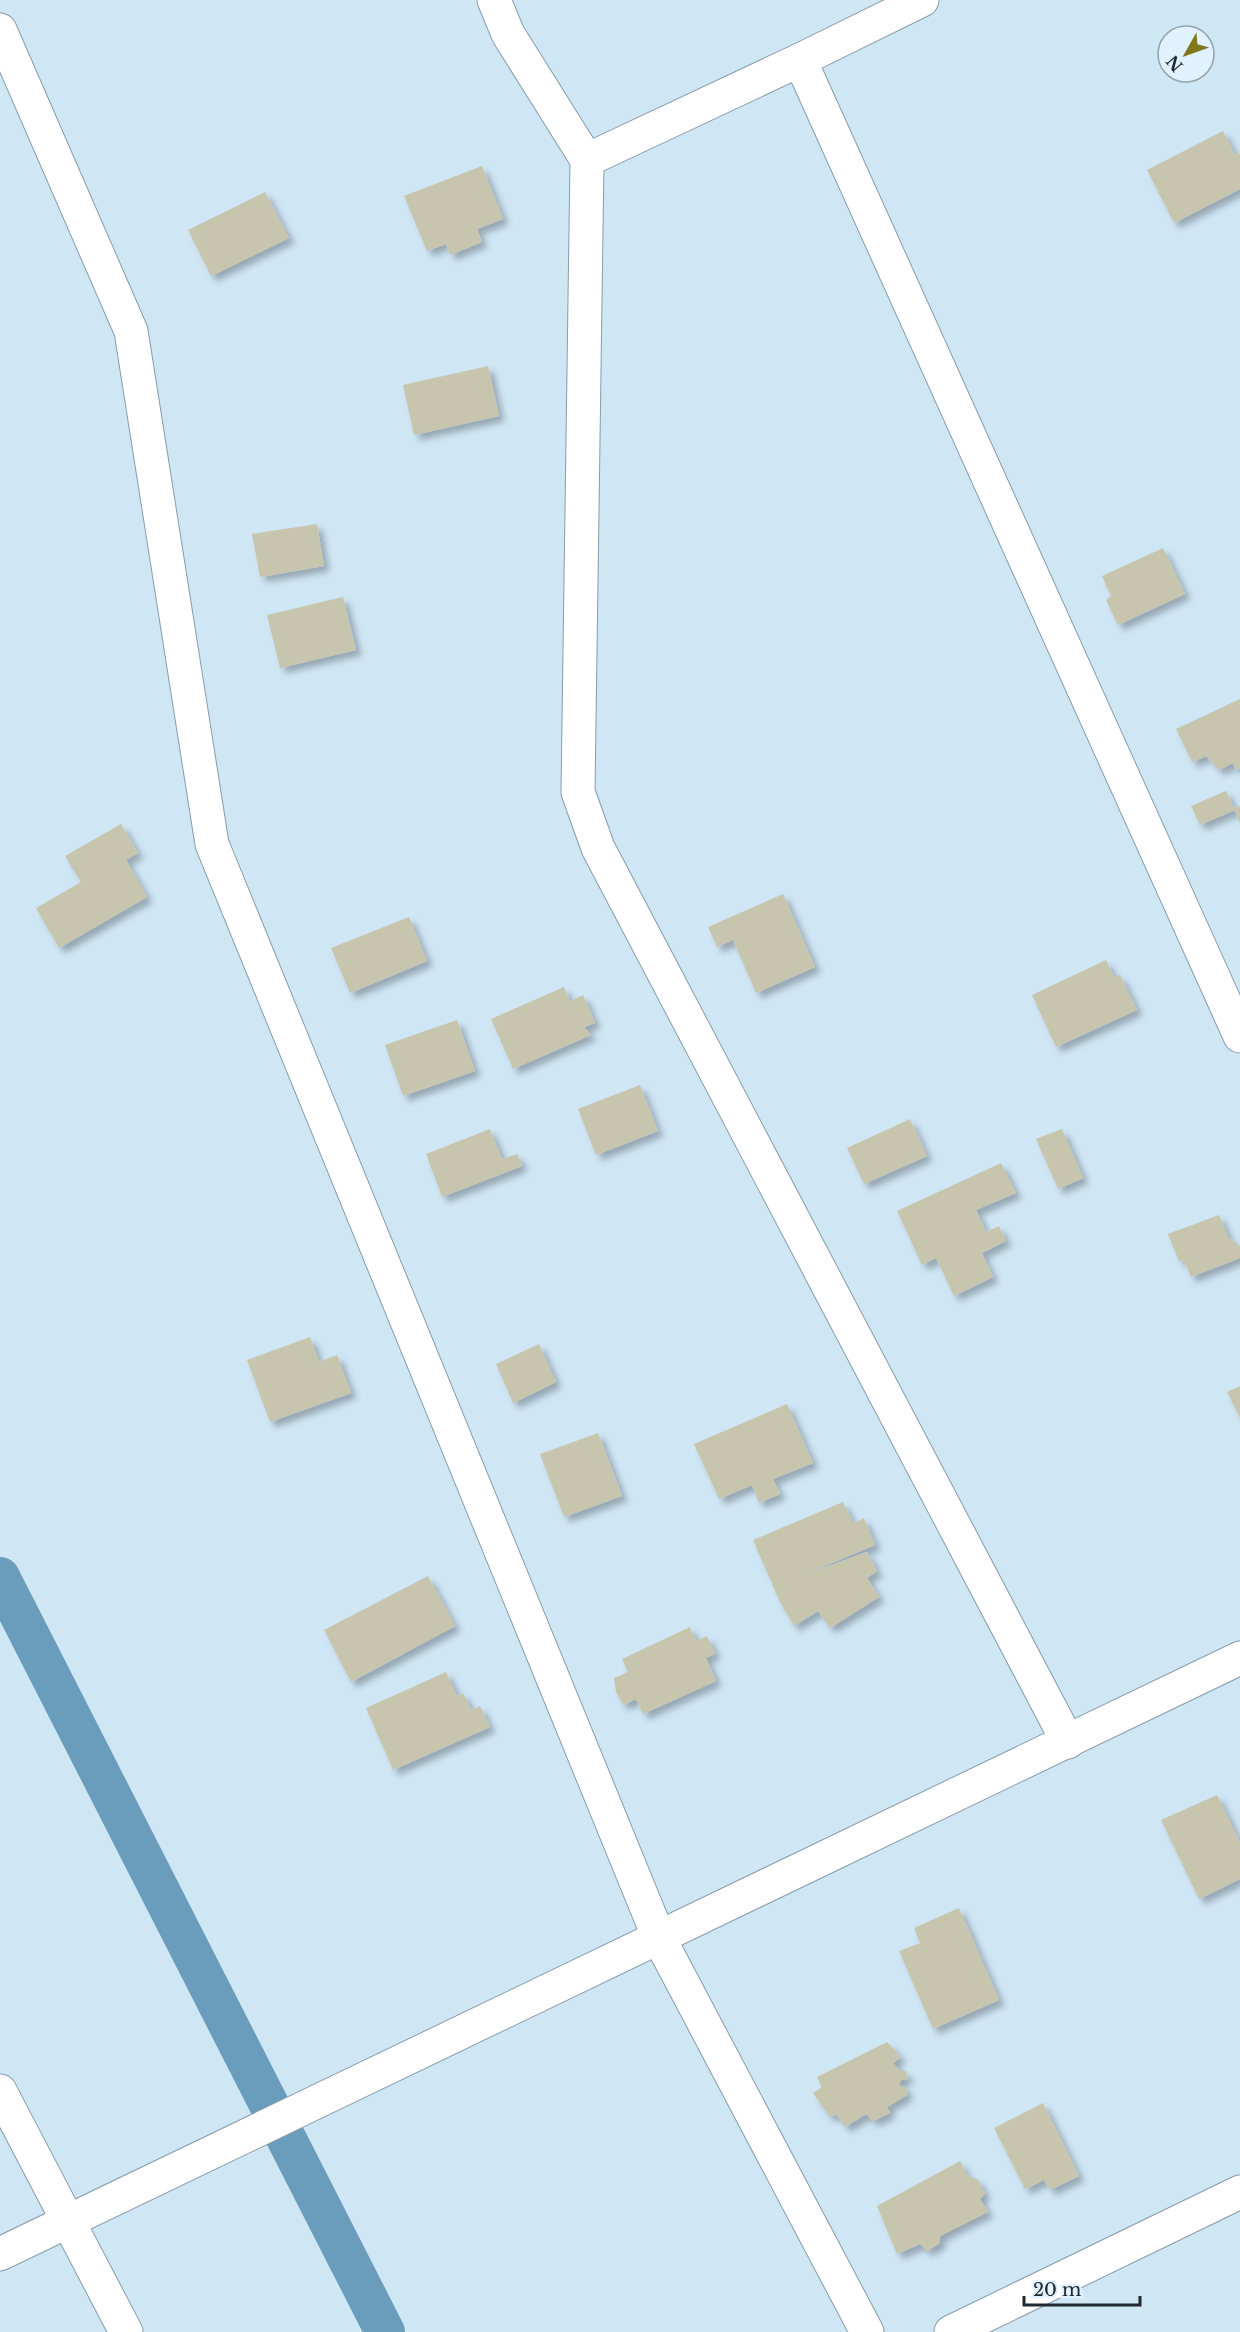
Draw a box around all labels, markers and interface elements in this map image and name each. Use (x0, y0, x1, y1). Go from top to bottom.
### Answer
north arrow (1156, 24, 1216, 84)
text: N (1162, 51, 1187, 76)
scale bar (1024, 2269, 1140, 2307)
text: 20 m (1033, 2279, 1081, 2301)

